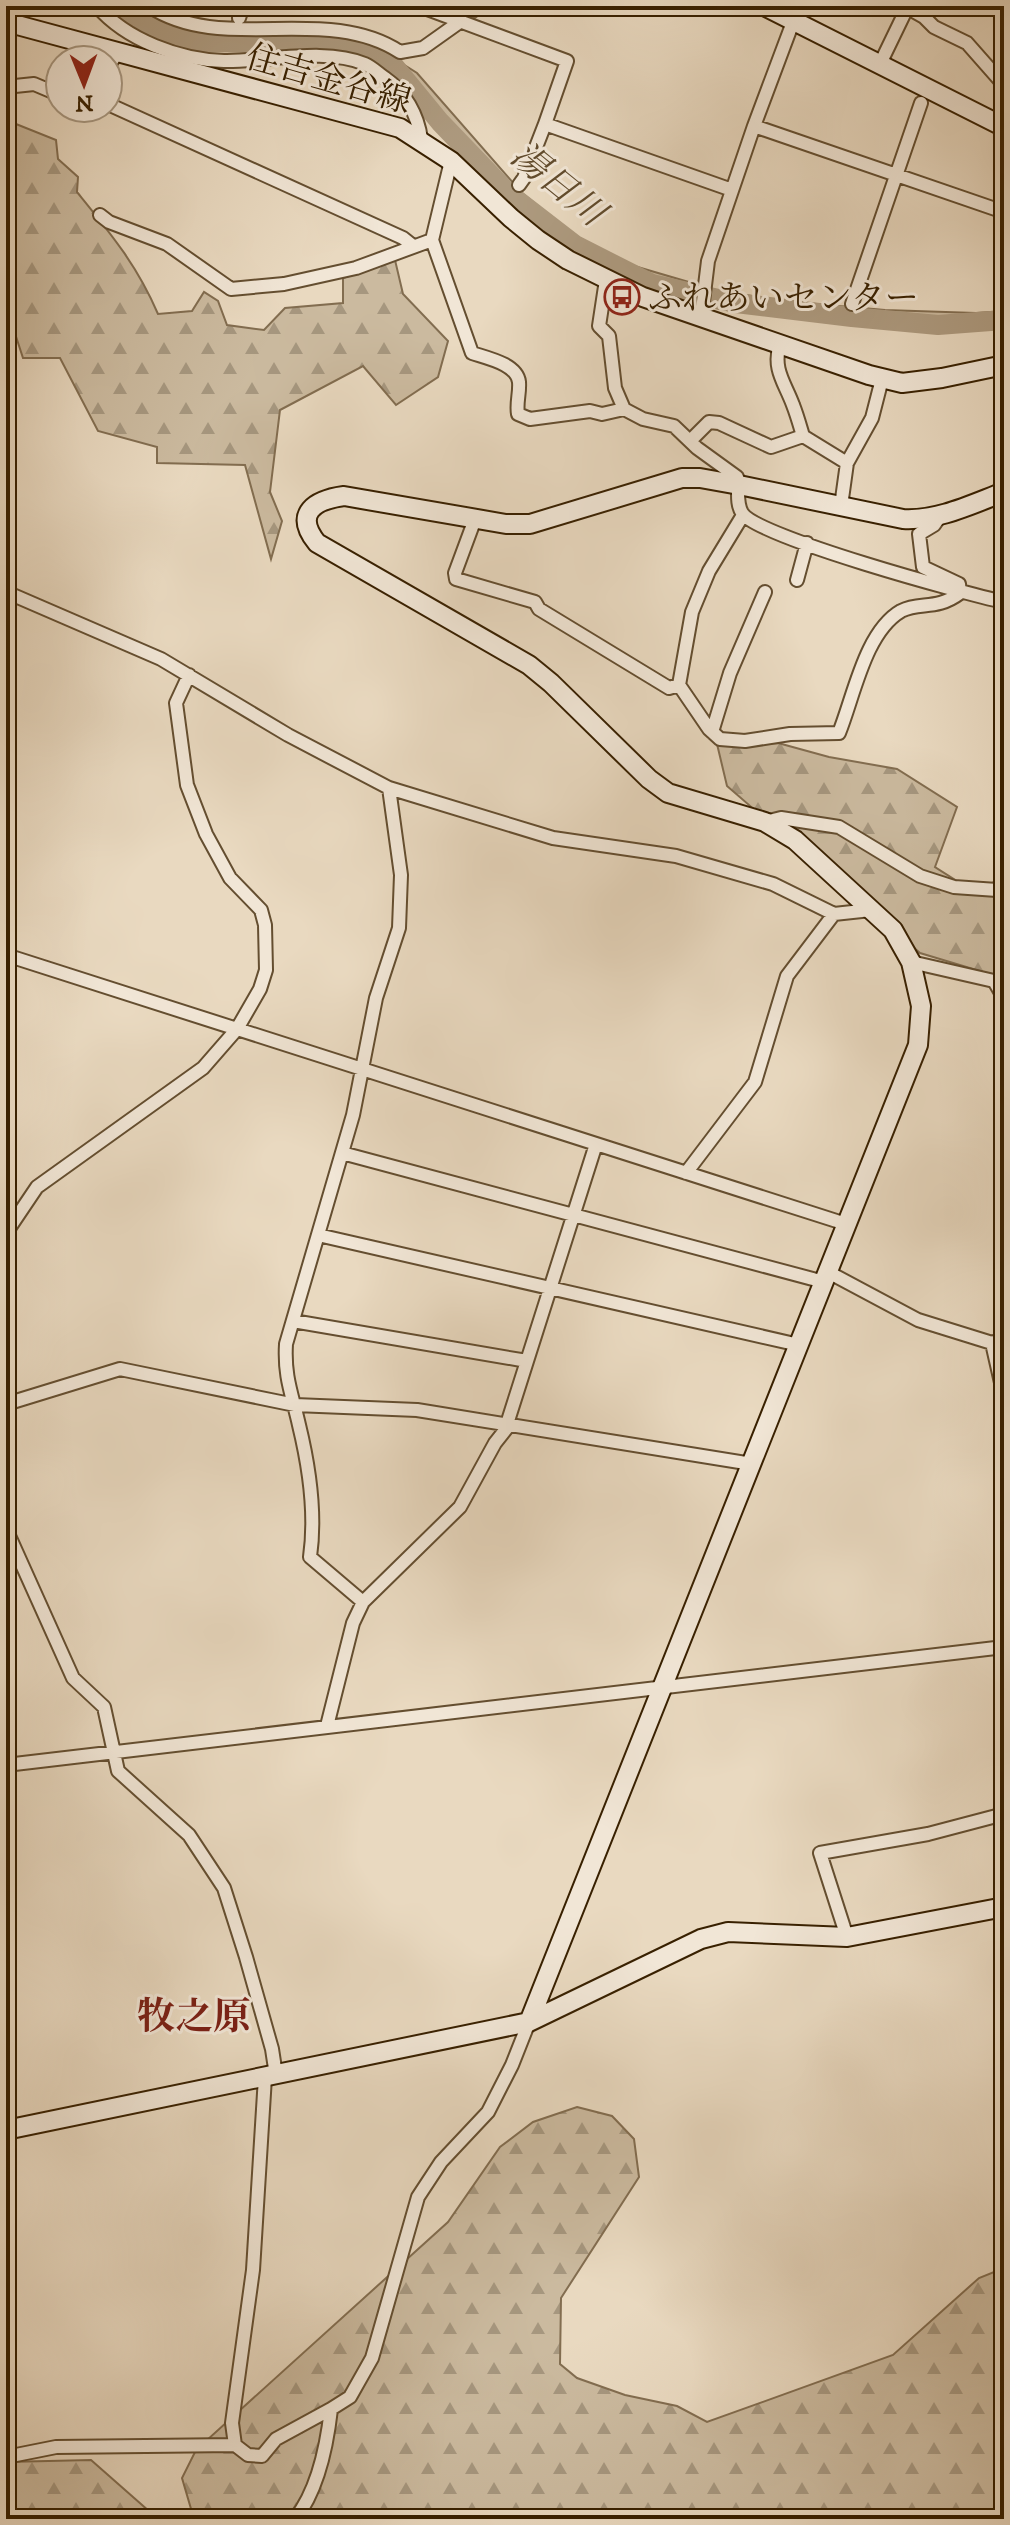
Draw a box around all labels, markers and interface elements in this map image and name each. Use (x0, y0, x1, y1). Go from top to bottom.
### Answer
street label: 住吉金谷線 (241, 36, 416, 124)
north arrow (44, 44, 124, 124)
text: N (75, 89, 94, 116)
water label: 湯日川 (501, 133, 617, 239)
bus stop icon: ふれあいセンター (603, 278, 641, 316)
place label: ふれあいセンター (648, 278, 919, 320)
district label: 牧之原 (137, 1994, 251, 2042)

